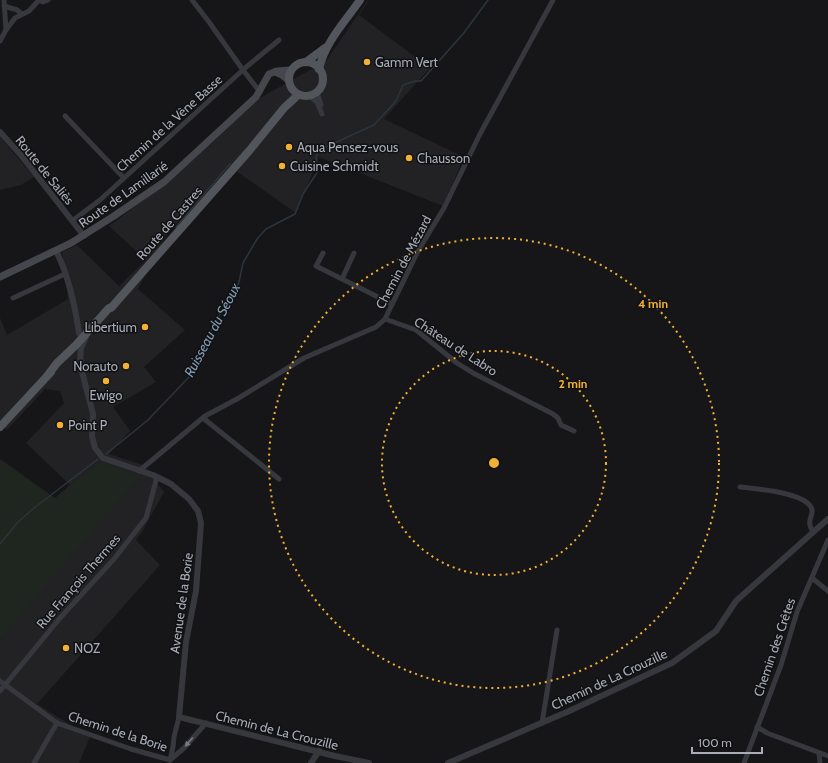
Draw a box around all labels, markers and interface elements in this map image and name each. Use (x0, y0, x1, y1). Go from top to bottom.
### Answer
place label: Gamm Vert (375, 54, 439, 70)
marker: Gamm Vert (362, 57, 372, 67)
street label: Chemin de la Vène Basse (113, 71, 226, 175)
street label: Route de Saliès (12, 132, 78, 208)
place label: Aqua Pensez-vous (297, 139, 399, 155)
marker: Aqua Pensez-vous (284, 142, 294, 152)
place label: Chausson (417, 150, 470, 166)
marker: Chausson (404, 153, 414, 163)
street label: Route de Lamillarié (75, 157, 171, 231)
place label: Cuisine Schmidt (290, 158, 379, 174)
marker: Cuisine Schmidt (277, 161, 287, 171)
street label: Route de Castres (133, 182, 206, 263)
street label: Chemin de Mézard (372, 213, 434, 311)
water label: Ruisseau du Séoux (180, 279, 245, 380)
text: 4 min (638, 296, 668, 311)
street label: Château de Labro (411, 313, 501, 379)
place label: Libertium (84, 319, 137, 335)
marker: Libertium (140, 322, 150, 332)
place label: Norauto (73, 358, 118, 374)
marker: Norauto (121, 361, 131, 371)
marker: Ewigo (101, 376, 111, 386)
text: 2 min (559, 376, 587, 391)
place label: Ewigo (90, 387, 122, 403)
place label: Point P (68, 417, 108, 433)
marker: Point P (55, 420, 65, 430)
centre of rings (487, 456, 501, 470)
street label: Rue François Thermes (33, 530, 124, 632)
street label: Avenue de la Borie (166, 551, 196, 654)
street label: Chemin des Crêtes (750, 595, 799, 698)
place label: NOZ (74, 640, 101, 656)
marker: NOZ (61, 643, 71, 653)
street label: Chemin de La Crouzille (549, 645, 670, 713)
street label: Chemin de la Borie (66, 707, 170, 755)
street label: Chemin de La Crouzille (214, 707, 340, 753)
scale bar (692, 729, 762, 755)
text: 100 m (698, 735, 732, 750)
one-way arrow (185, 738, 194, 747)

